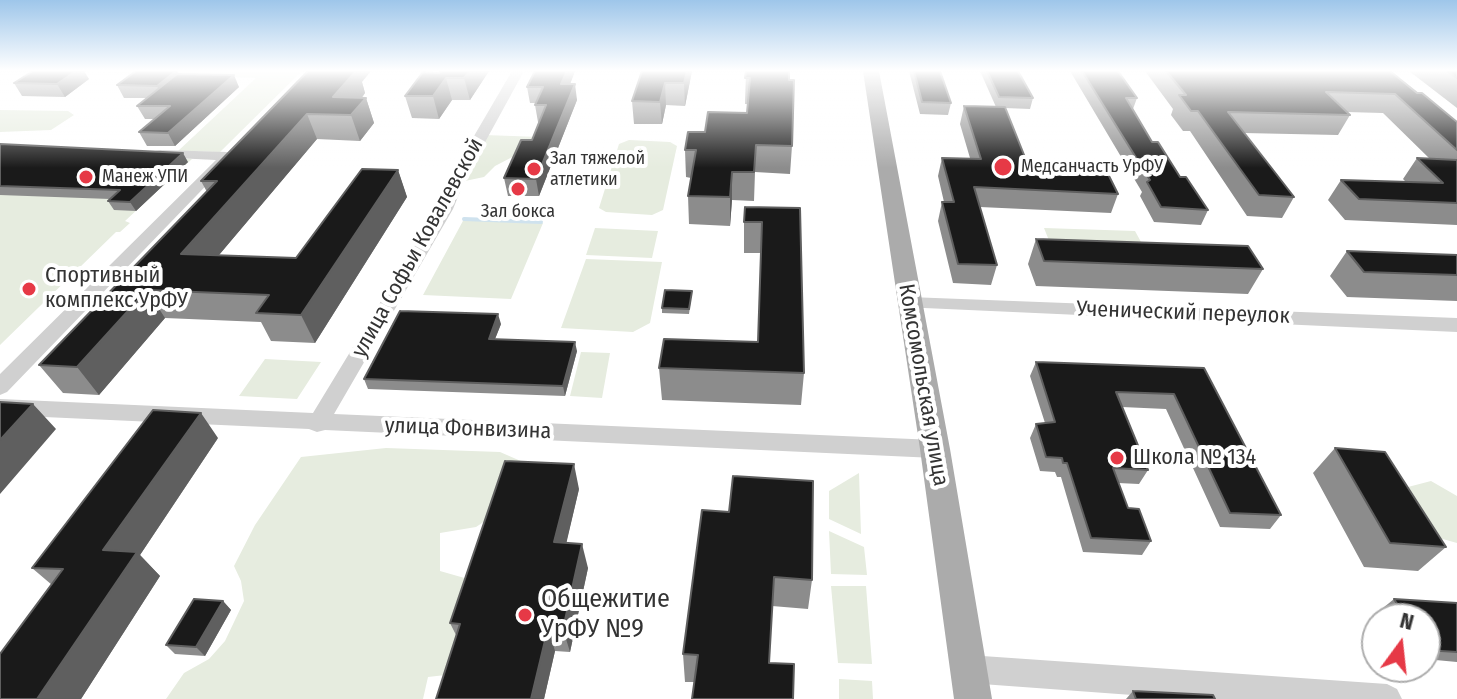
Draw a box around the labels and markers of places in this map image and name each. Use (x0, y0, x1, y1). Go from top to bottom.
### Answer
place label: Зал тяжелой атлетики (550, 148, 645, 190)
marker: Медсанчасть УрФУ (992, 156, 1014, 178)
place label: Медсанчасть УрФУ (1021, 156, 1163, 178)
marker: Зал тяжелой атлетики (525, 160, 543, 178)
place label: Манеж УПИ (102, 166, 188, 188)
marker: Манеж УПИ (77, 168, 95, 186)
marker: Зал бокса (509, 180, 527, 198)
place label: Зал бокса (481, 201, 555, 223)
place label: Спортивный комплекс УрФУ (45, 263, 188, 314)
marker: Спортивный комплекс УрФУ (20, 280, 38, 298)
place label: Школа № 134 (1133, 445, 1256, 471)
marker: Школа № 134 (1108, 449, 1126, 467)
place label: Общежитие УрФУ №9 (541, 584, 670, 646)
marker: Общежитие УрФУ №9 (516, 606, 534, 624)

